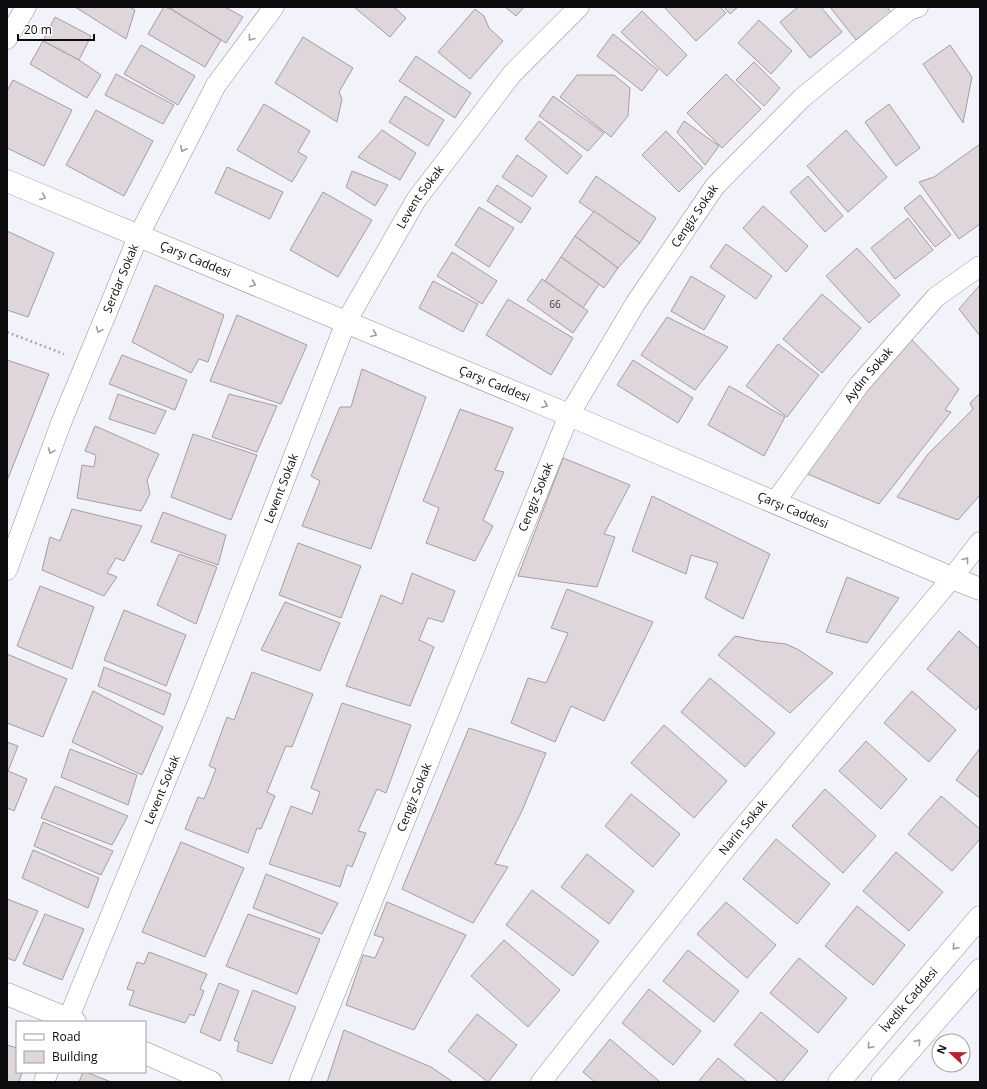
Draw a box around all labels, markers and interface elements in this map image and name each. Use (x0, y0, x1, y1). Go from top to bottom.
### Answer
scale bar (18, 16, 94, 42)
text: 20 m (24, 21, 52, 38)
one-way arrow (249, 34, 256, 41)
one-way arrow (180, 145, 188, 152)
street label: Levent Sokak (392, 161, 448, 232)
street label: Cengiz Sokak (667, 180, 722, 251)
one-way arrow (39, 192, 46, 200)
street label: Çarşı Caddesi (157, 237, 234, 281)
street label: Serdar Sokak (98, 241, 143, 315)
one-way arrow (249, 279, 257, 287)
house number: 66 (549, 297, 561, 311)
one-way arrow (96, 327, 104, 334)
one-way arrow (370, 329, 377, 337)
street label: Aydın Sokak (840, 343, 897, 406)
street label: Çarşı Caddesi (457, 361, 533, 406)
one-way arrow (542, 400, 549, 408)
one-way arrow (47, 447, 55, 454)
street label: Levent Sokak (260, 450, 302, 526)
street label: Cengiz Sokak (514, 459, 557, 534)
street label: Çarşı Caddesi (755, 487, 831, 532)
one-way arrow (961, 558, 968, 565)
street label: Levent Sokak (140, 752, 184, 827)
street label: Cengiz Sokak (392, 760, 436, 834)
street label: Narin Sokak (715, 795, 771, 858)
one-way arrow (952, 942, 959, 950)
street label: İvedik Caddesi (876, 964, 941, 1036)
legend (16, 1021, 146, 1073)
text: Road (52, 1028, 81, 1045)
north arrow (931, 1033, 971, 1073)
one-way arrow (913, 1040, 920, 1047)
one-way arrow (868, 1041, 875, 1048)
text: N (933, 1042, 950, 1056)
text: Building (52, 1048, 98, 1065)

